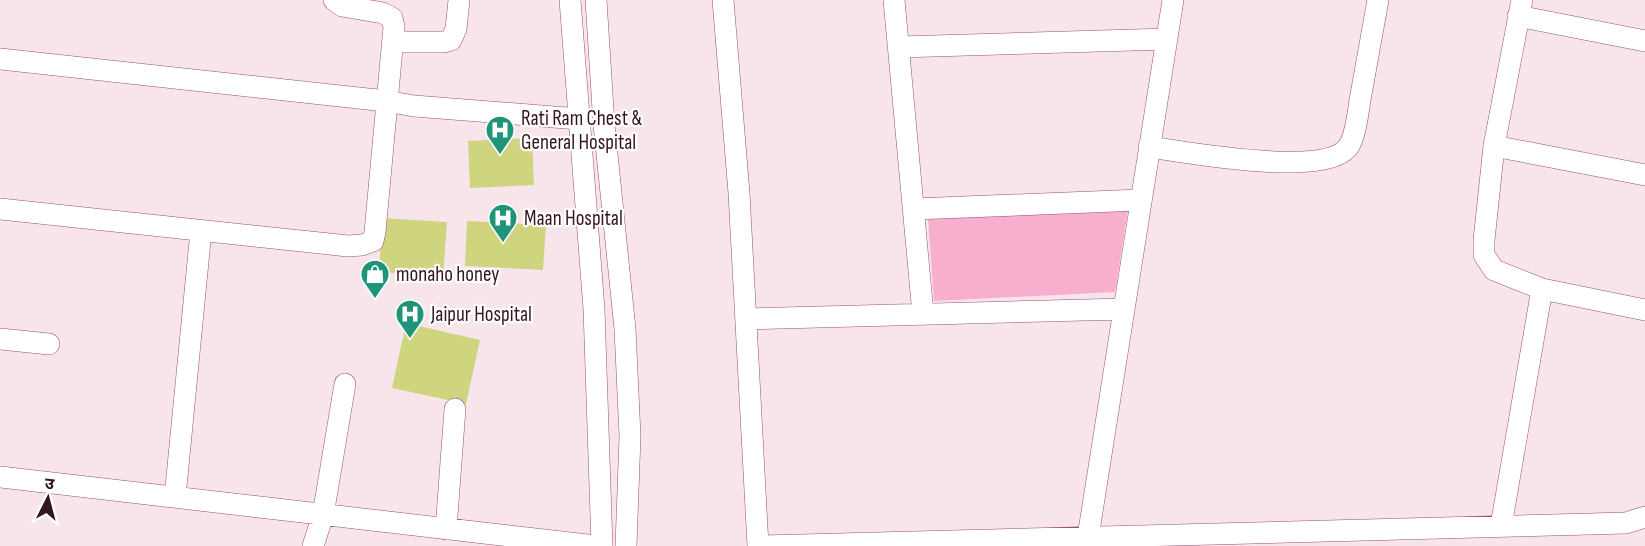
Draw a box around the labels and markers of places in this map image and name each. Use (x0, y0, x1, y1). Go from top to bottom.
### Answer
place label: Rati Ram Chest & General Hospital (521, 106, 642, 155)
hospital icon: Rati Ram Chest & General Hospital (484, 114, 516, 156)
hospital icon: Maan Hospital (487, 202, 519, 244)
place label: Maan Hospital (524, 206, 623, 231)
shop icon: monaho honey (359, 258, 391, 300)
place label: monaho honey (396, 262, 499, 287)
hospital icon: Jaipur Hospital (394, 298, 426, 340)
place label: Jaipur Hospital (430, 302, 532, 327)

